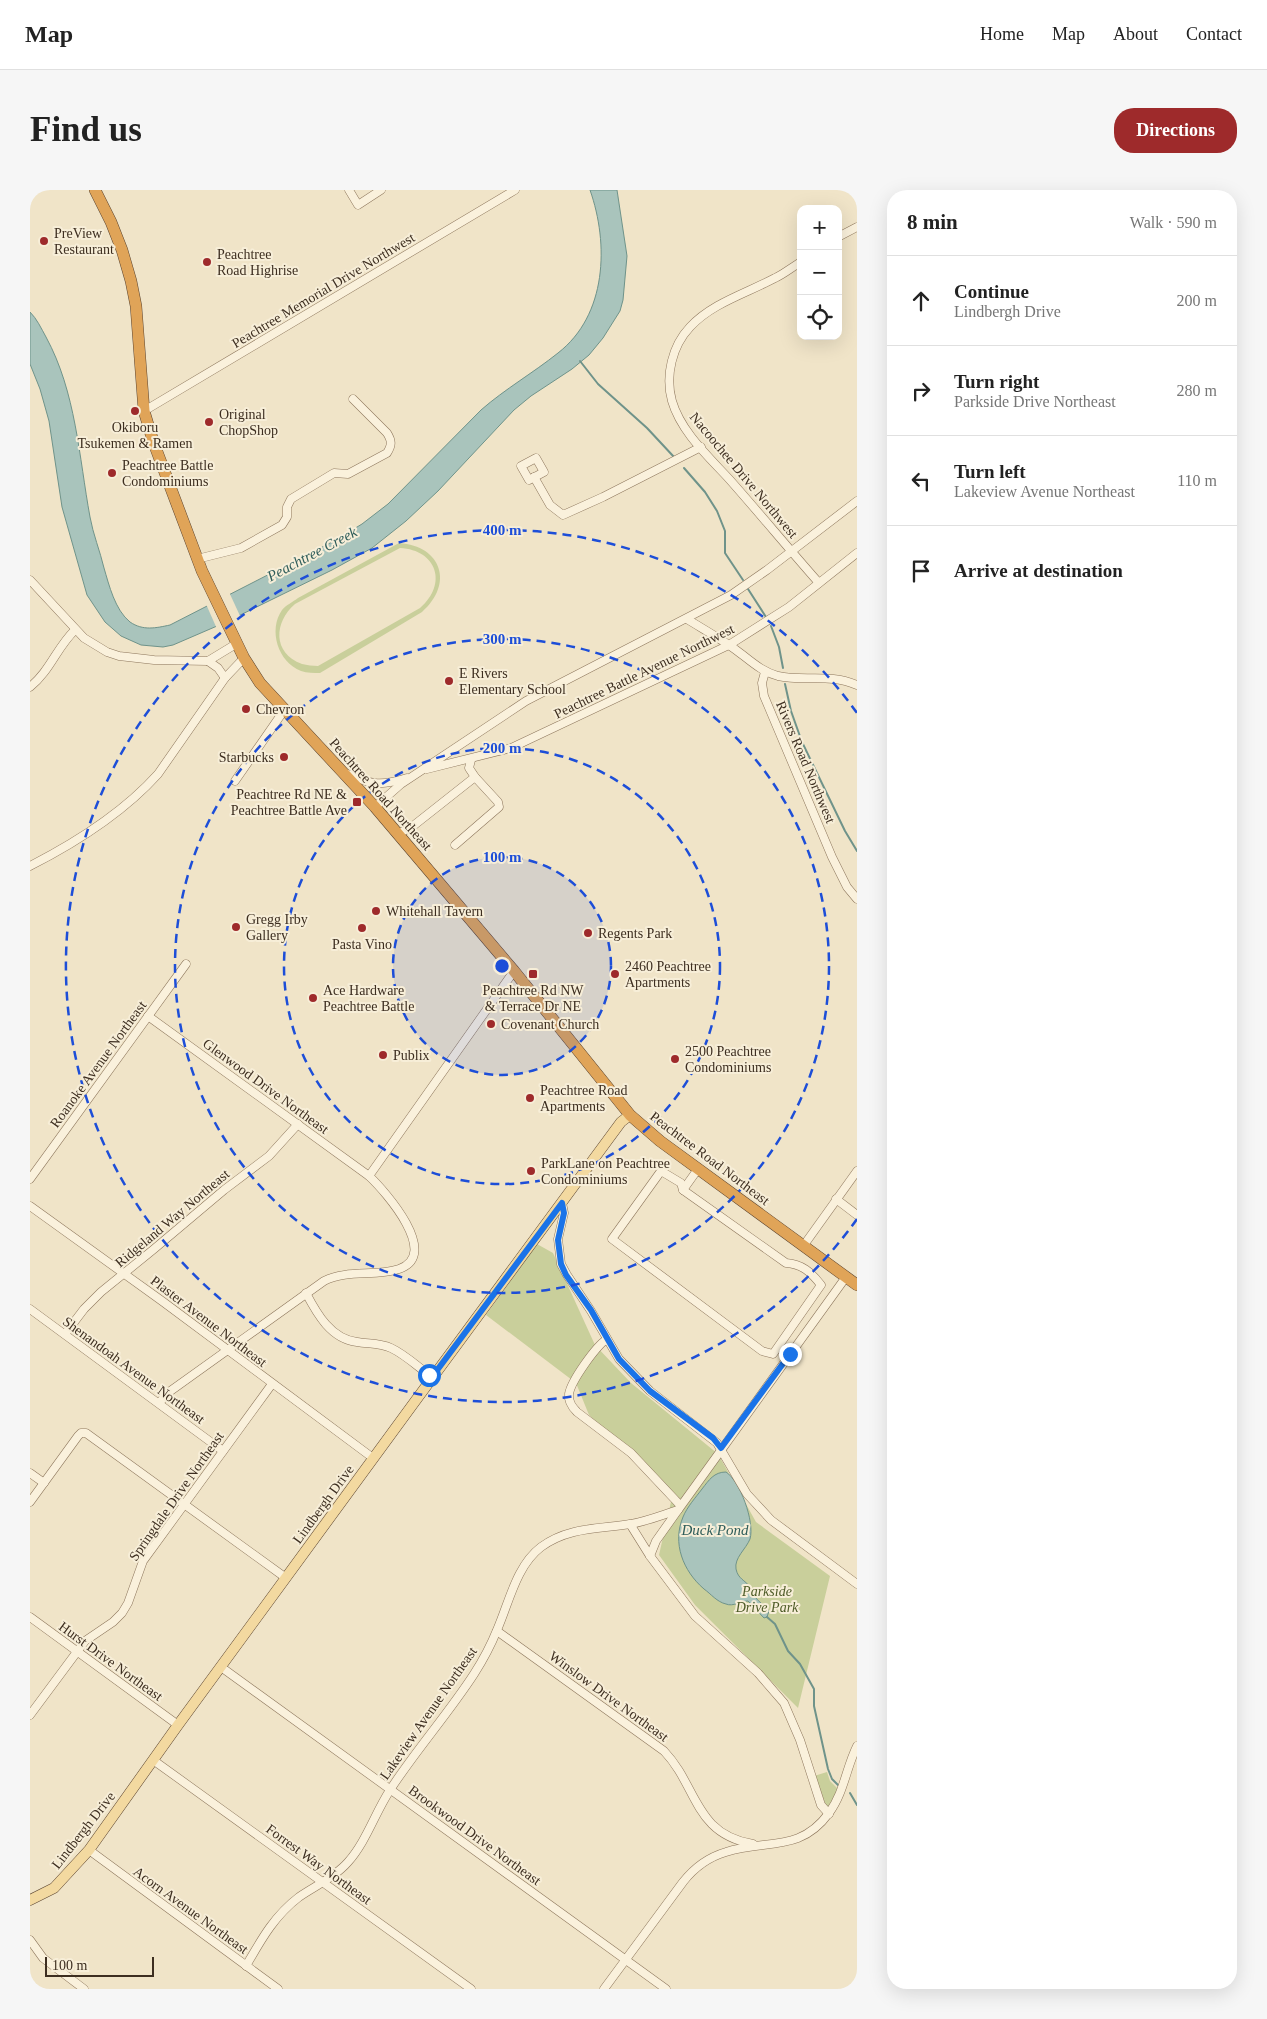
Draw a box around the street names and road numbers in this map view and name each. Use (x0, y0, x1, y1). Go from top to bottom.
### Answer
street label: Peachtree Memorial Drive Northwest (229, 230, 417, 351)
street label: Nacoochee Drive Northwest (687, 409, 801, 541)
street label: Peachtree Battle Avenue Northwest (552, 621, 737, 722)
street label: Rivers Road Northwest (773, 699, 838, 826)
street label: Peachtree Road Northeast (326, 735, 435, 853)
street label: Roanoke Avenue Northeast (47, 998, 149, 1131)
street label: Glenwood Drive Northeast (200, 1036, 332, 1137)
street label: Peachtree Road Northeast (647, 1109, 772, 1208)
street label: Ridgeland Way Northeast (112, 1166, 232, 1270)
street label: Plaster Avenue Northeast (148, 1273, 270, 1370)
street label: Shenandoah Avenue Northeast (60, 1314, 208, 1427)
street label: Springdale Drive Northeast (126, 1429, 227, 1564)
street label: Lindbergh Drive (290, 1462, 357, 1547)
street label: Hurst Drive Northeast (56, 1619, 166, 1704)
street label: Lakeview Avenue Northeast (377, 1644, 480, 1782)
street label: Winslow Drive Northeast (546, 1648, 671, 1745)
street label: Brookwood Drive Northeast (406, 1782, 544, 1888)
street label: Lindbergh Drive (49, 1789, 118, 1872)
street label: Forrest Way Northeast (263, 1821, 374, 1908)
street label: Acorn Avenue Northeast (130, 1864, 251, 1957)

